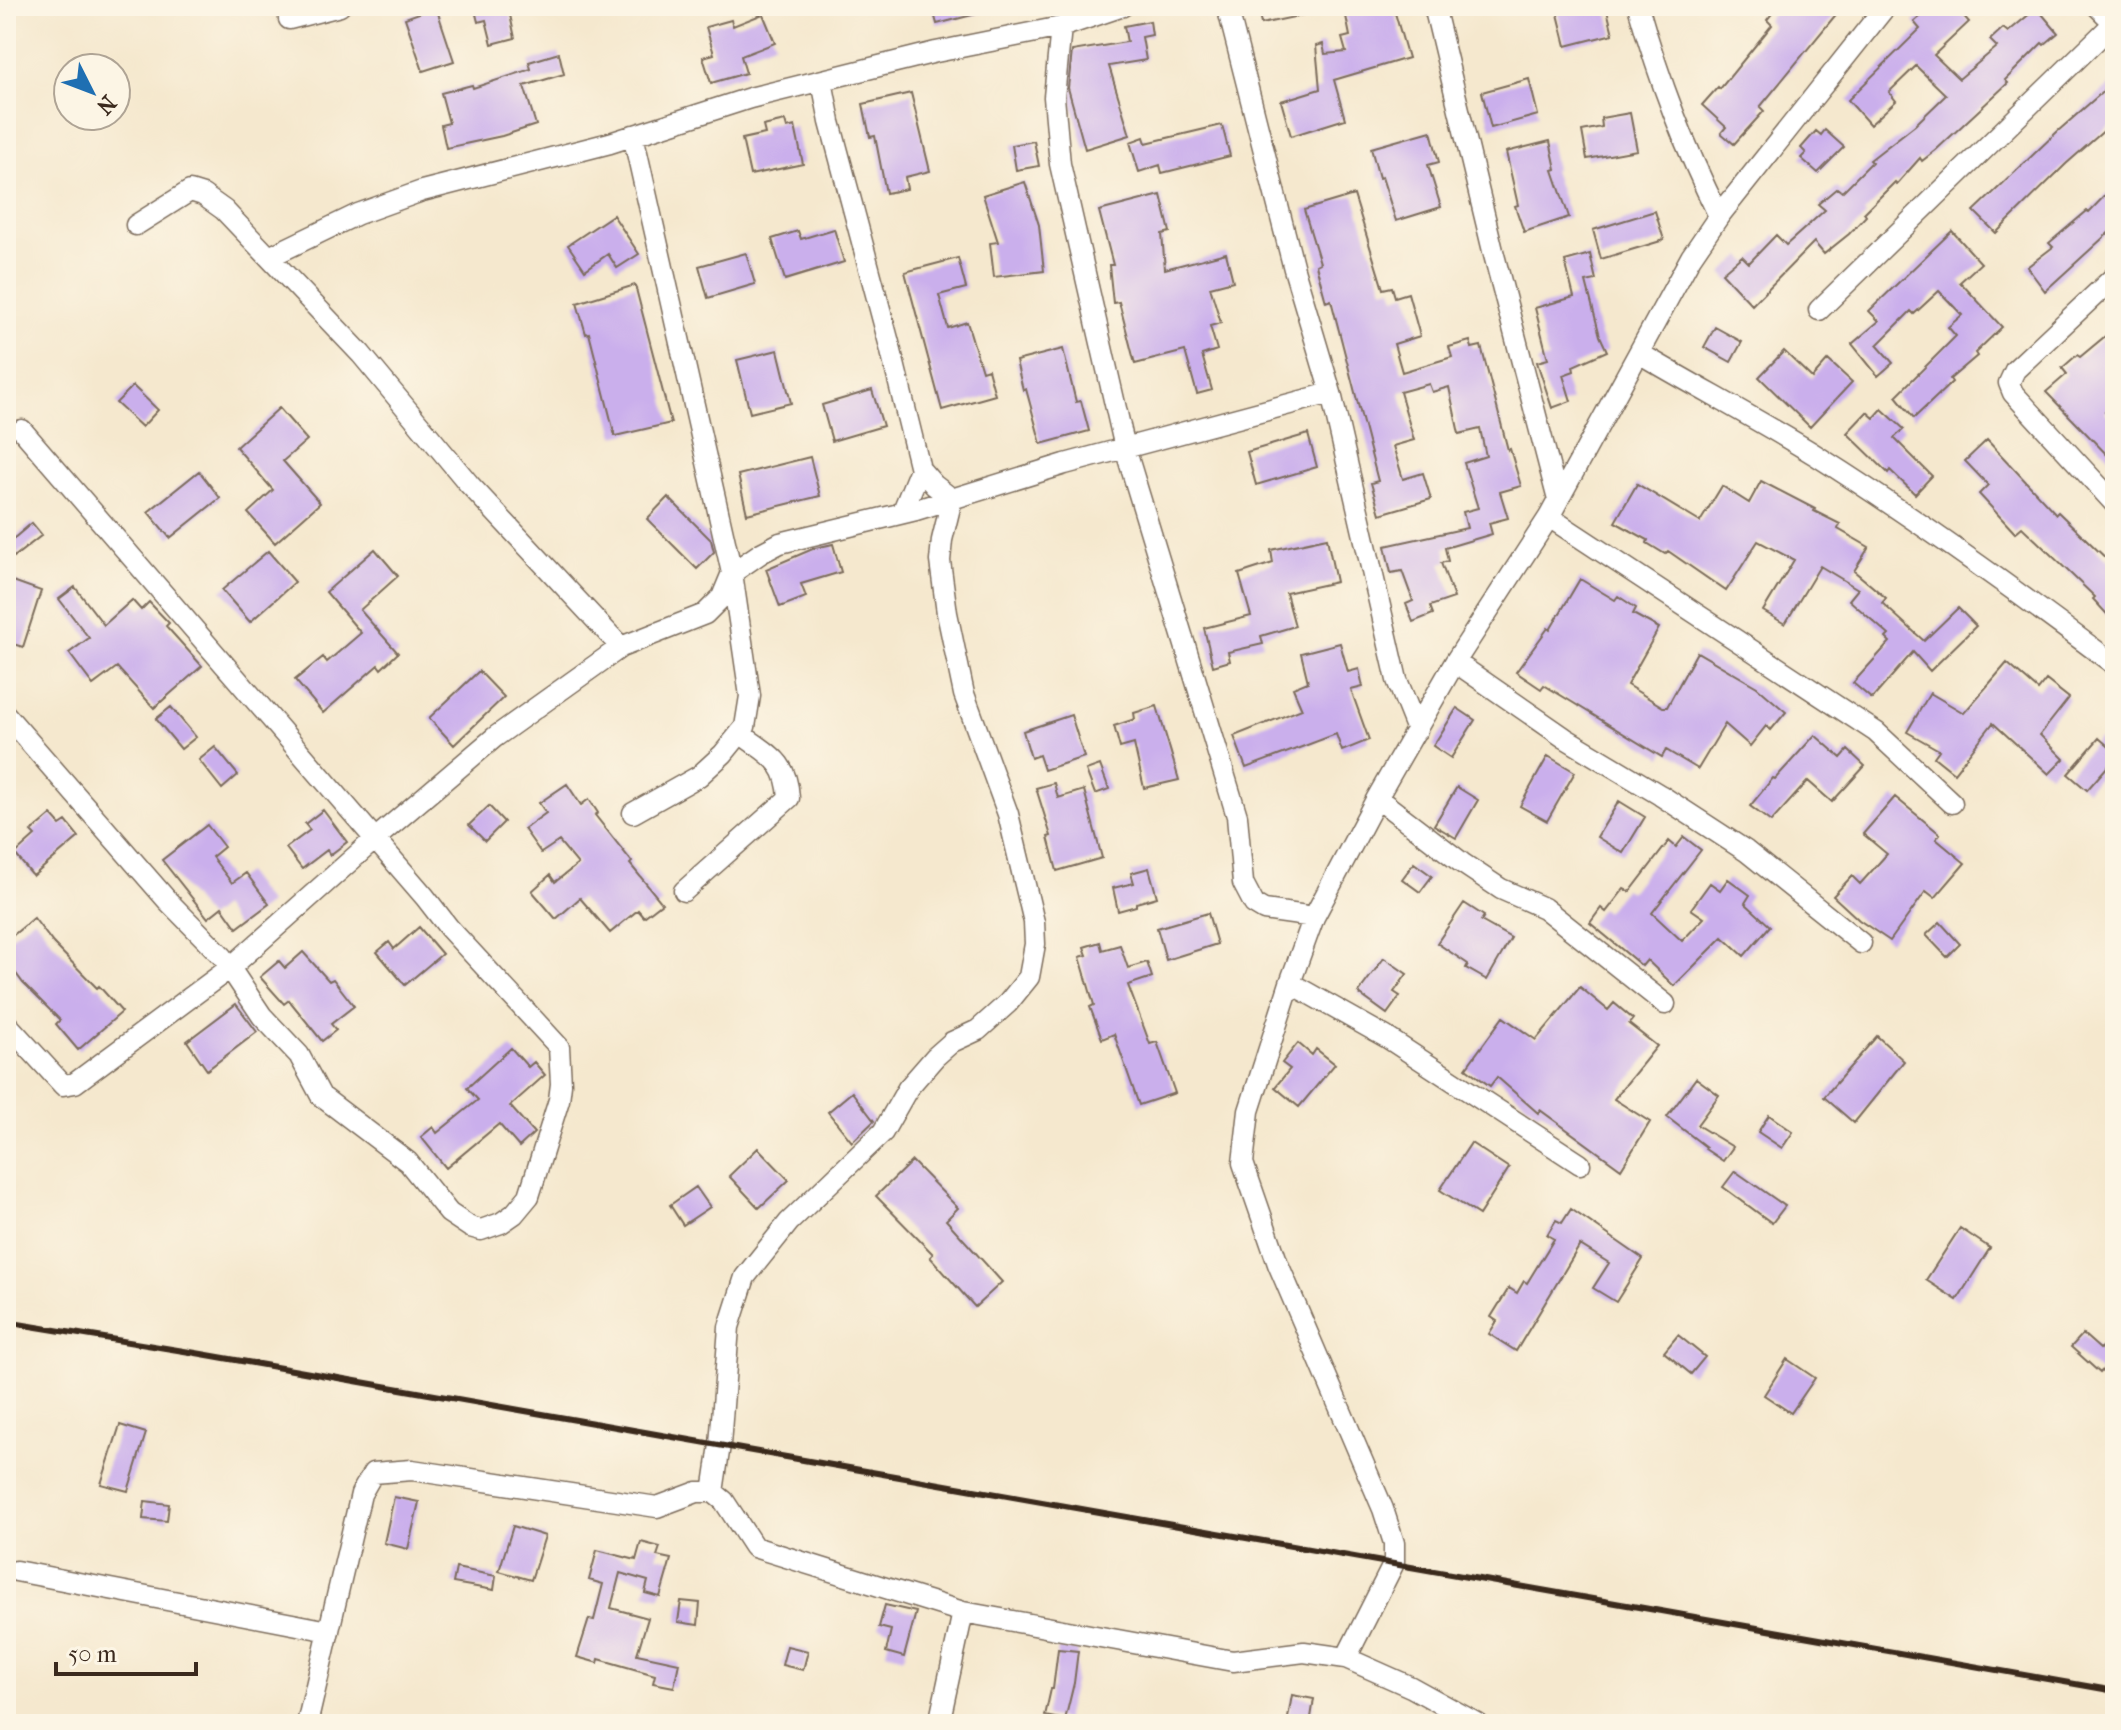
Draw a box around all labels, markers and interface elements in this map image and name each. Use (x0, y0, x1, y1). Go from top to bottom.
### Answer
north arrow (52, 52, 132, 132)
text: N (91, 90, 121, 120)
scale bar (56, 1626, 196, 1676)
text: 50 m (68, 1640, 117, 1668)

